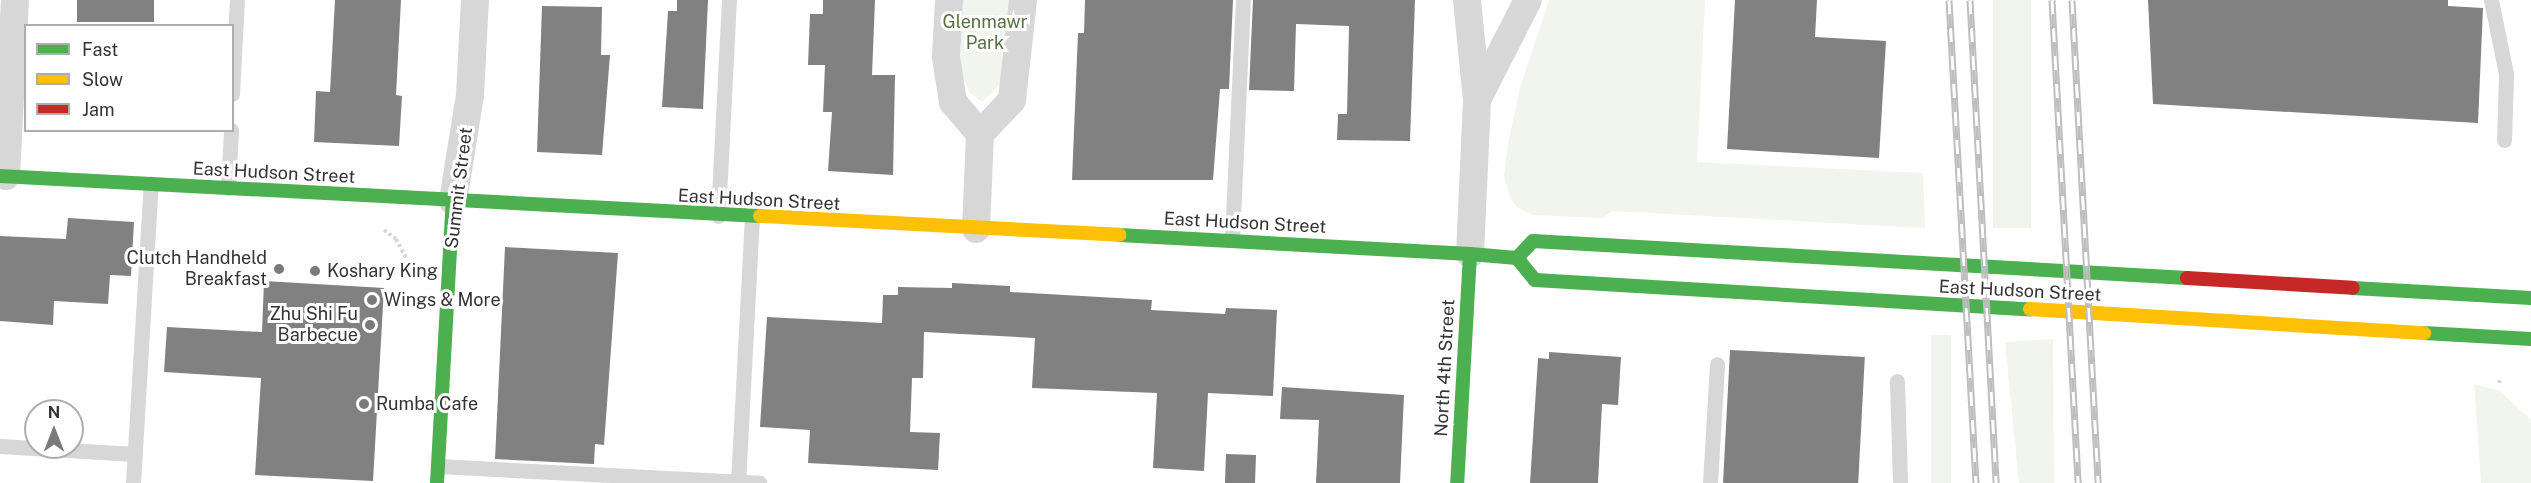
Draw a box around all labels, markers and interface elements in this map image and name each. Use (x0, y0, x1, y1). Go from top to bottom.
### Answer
park label: Glenmawr Park (942, 12, 1028, 54)
legend (24, 24, 234, 132)
text: Fast (82, 39, 118, 60)
text: Slow (82, 69, 123, 90)
text: Jam (82, 99, 115, 120)
street label: Summit Street (441, 126, 477, 250)
street label: East Hudson Street (192, 158, 356, 188)
street label: East Hudson Street (677, 185, 841, 215)
street label: East Hudson Street (1163, 208, 1327, 238)
place label: Clutch Handheld Breakfast (127, 248, 267, 290)
place label: Koshary King (327, 260, 438, 282)
marker: Clutch Handheld Breakfast (272, 262, 286, 276)
marker: Koshary King (308, 264, 322, 278)
street label: East Hudson Street (1938, 276, 2102, 306)
place label: Wings & More (384, 289, 501, 311)
marker: Wings & More (365, 293, 379, 307)
street label: North 4th Street (1431, 299, 1459, 437)
place label: Zhu Shi Fu Barbecue (269, 304, 358, 346)
marker: Zhu Shi Fu Barbecue (363, 318, 377, 332)
place label: Rumba Cafe (376, 393, 478, 415)
marker: Rumba Cafe (357, 397, 371, 411)
north arrow (24, 399, 84, 459)
text: N (48, 403, 60, 422)

